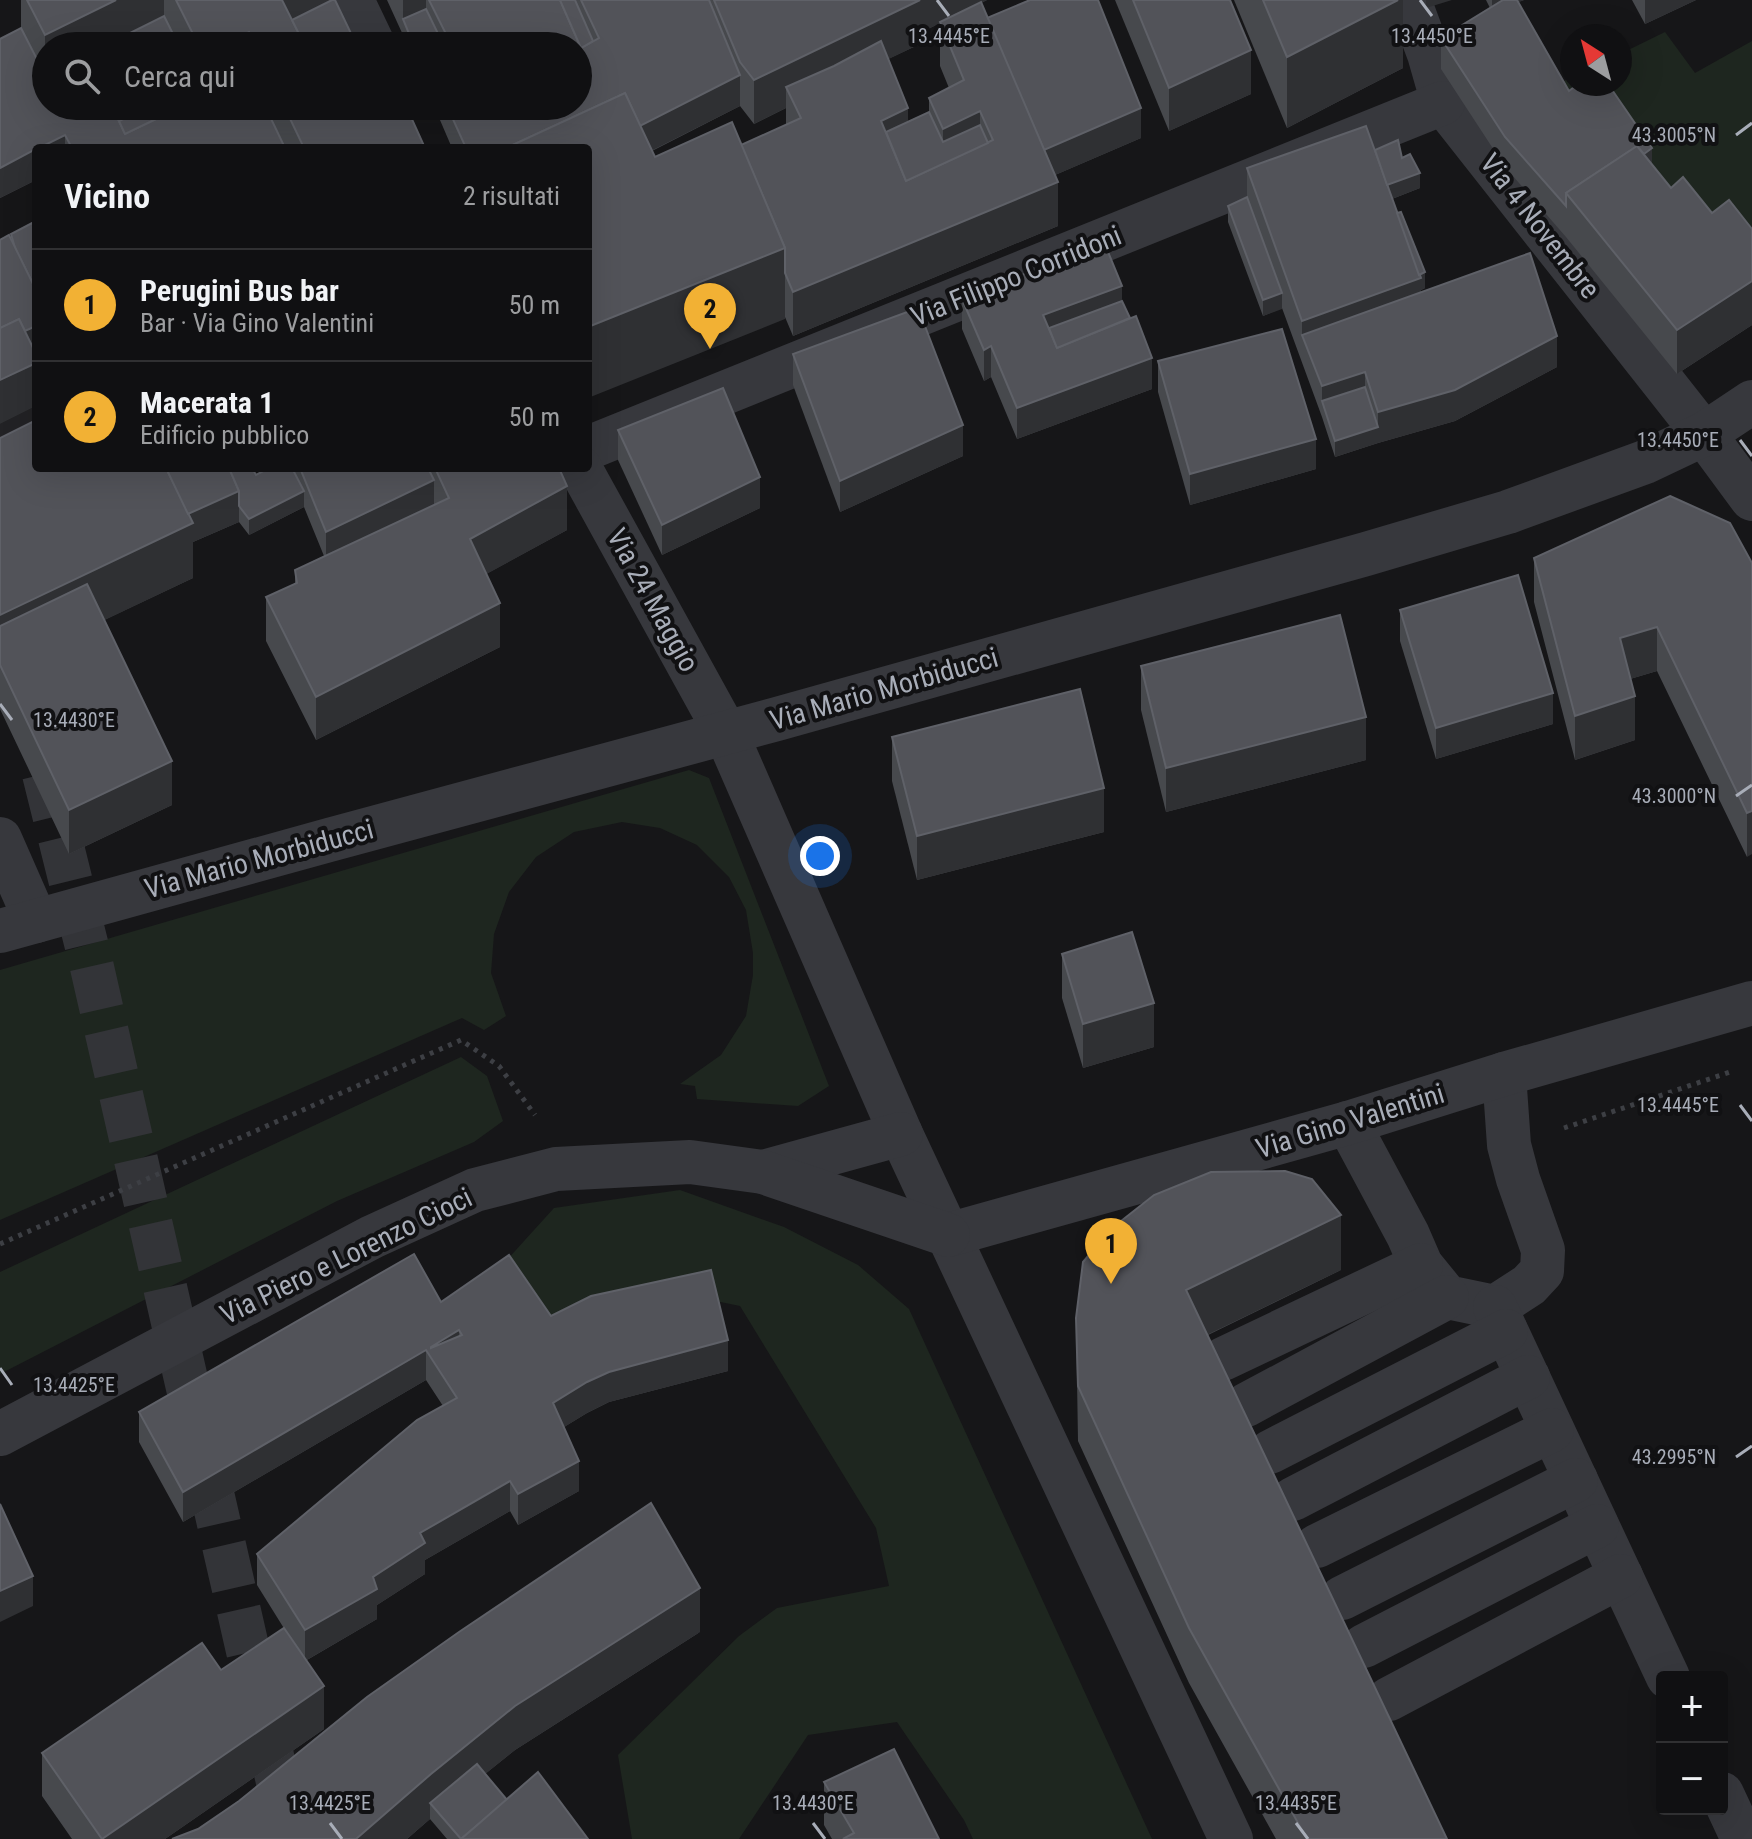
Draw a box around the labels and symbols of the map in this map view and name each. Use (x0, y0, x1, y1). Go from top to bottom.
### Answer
text: 13.4445°E (908, 24, 990, 48)
text: 13.4450°E (1391, 24, 1473, 48)
north arrow (1560, 24, 1632, 96)
text: 43.3005°N (1632, 123, 1716, 147)
street label: Via 4 Novembre (1473, 147, 1607, 305)
street label: Via Filippo Corridoni (906, 219, 1126, 333)
pin: 2 (684, 283, 736, 349)
text: 13.4450°E (1637, 428, 1719, 452)
street label: Via 24 Maggio (600, 523, 706, 677)
street label: Via Mario Morbiducci (766, 641, 1002, 737)
text: 13.4430°E (33, 708, 115, 732)
text: 43.3000°N (1632, 784, 1716, 808)
street label: Via Mario Morbiducci (141, 813, 377, 905)
your location (800, 836, 840, 876)
street label: Via Gino Valentini (1252, 1077, 1448, 1165)
text: 13.4445°E (1637, 1093, 1719, 1117)
street label: Via Piero e Lorenzo Cioci (215, 1181, 477, 1331)
pin: 1 (1085, 1218, 1137, 1284)
text: 13.4425°E (33, 1373, 115, 1397)
text: 43.2995°N (1632, 1445, 1716, 1469)
text: 13.4425°E (289, 1791, 371, 1815)
text: 13.4430°E (772, 1791, 854, 1815)
text: 13.4435°E (1255, 1791, 1337, 1815)

